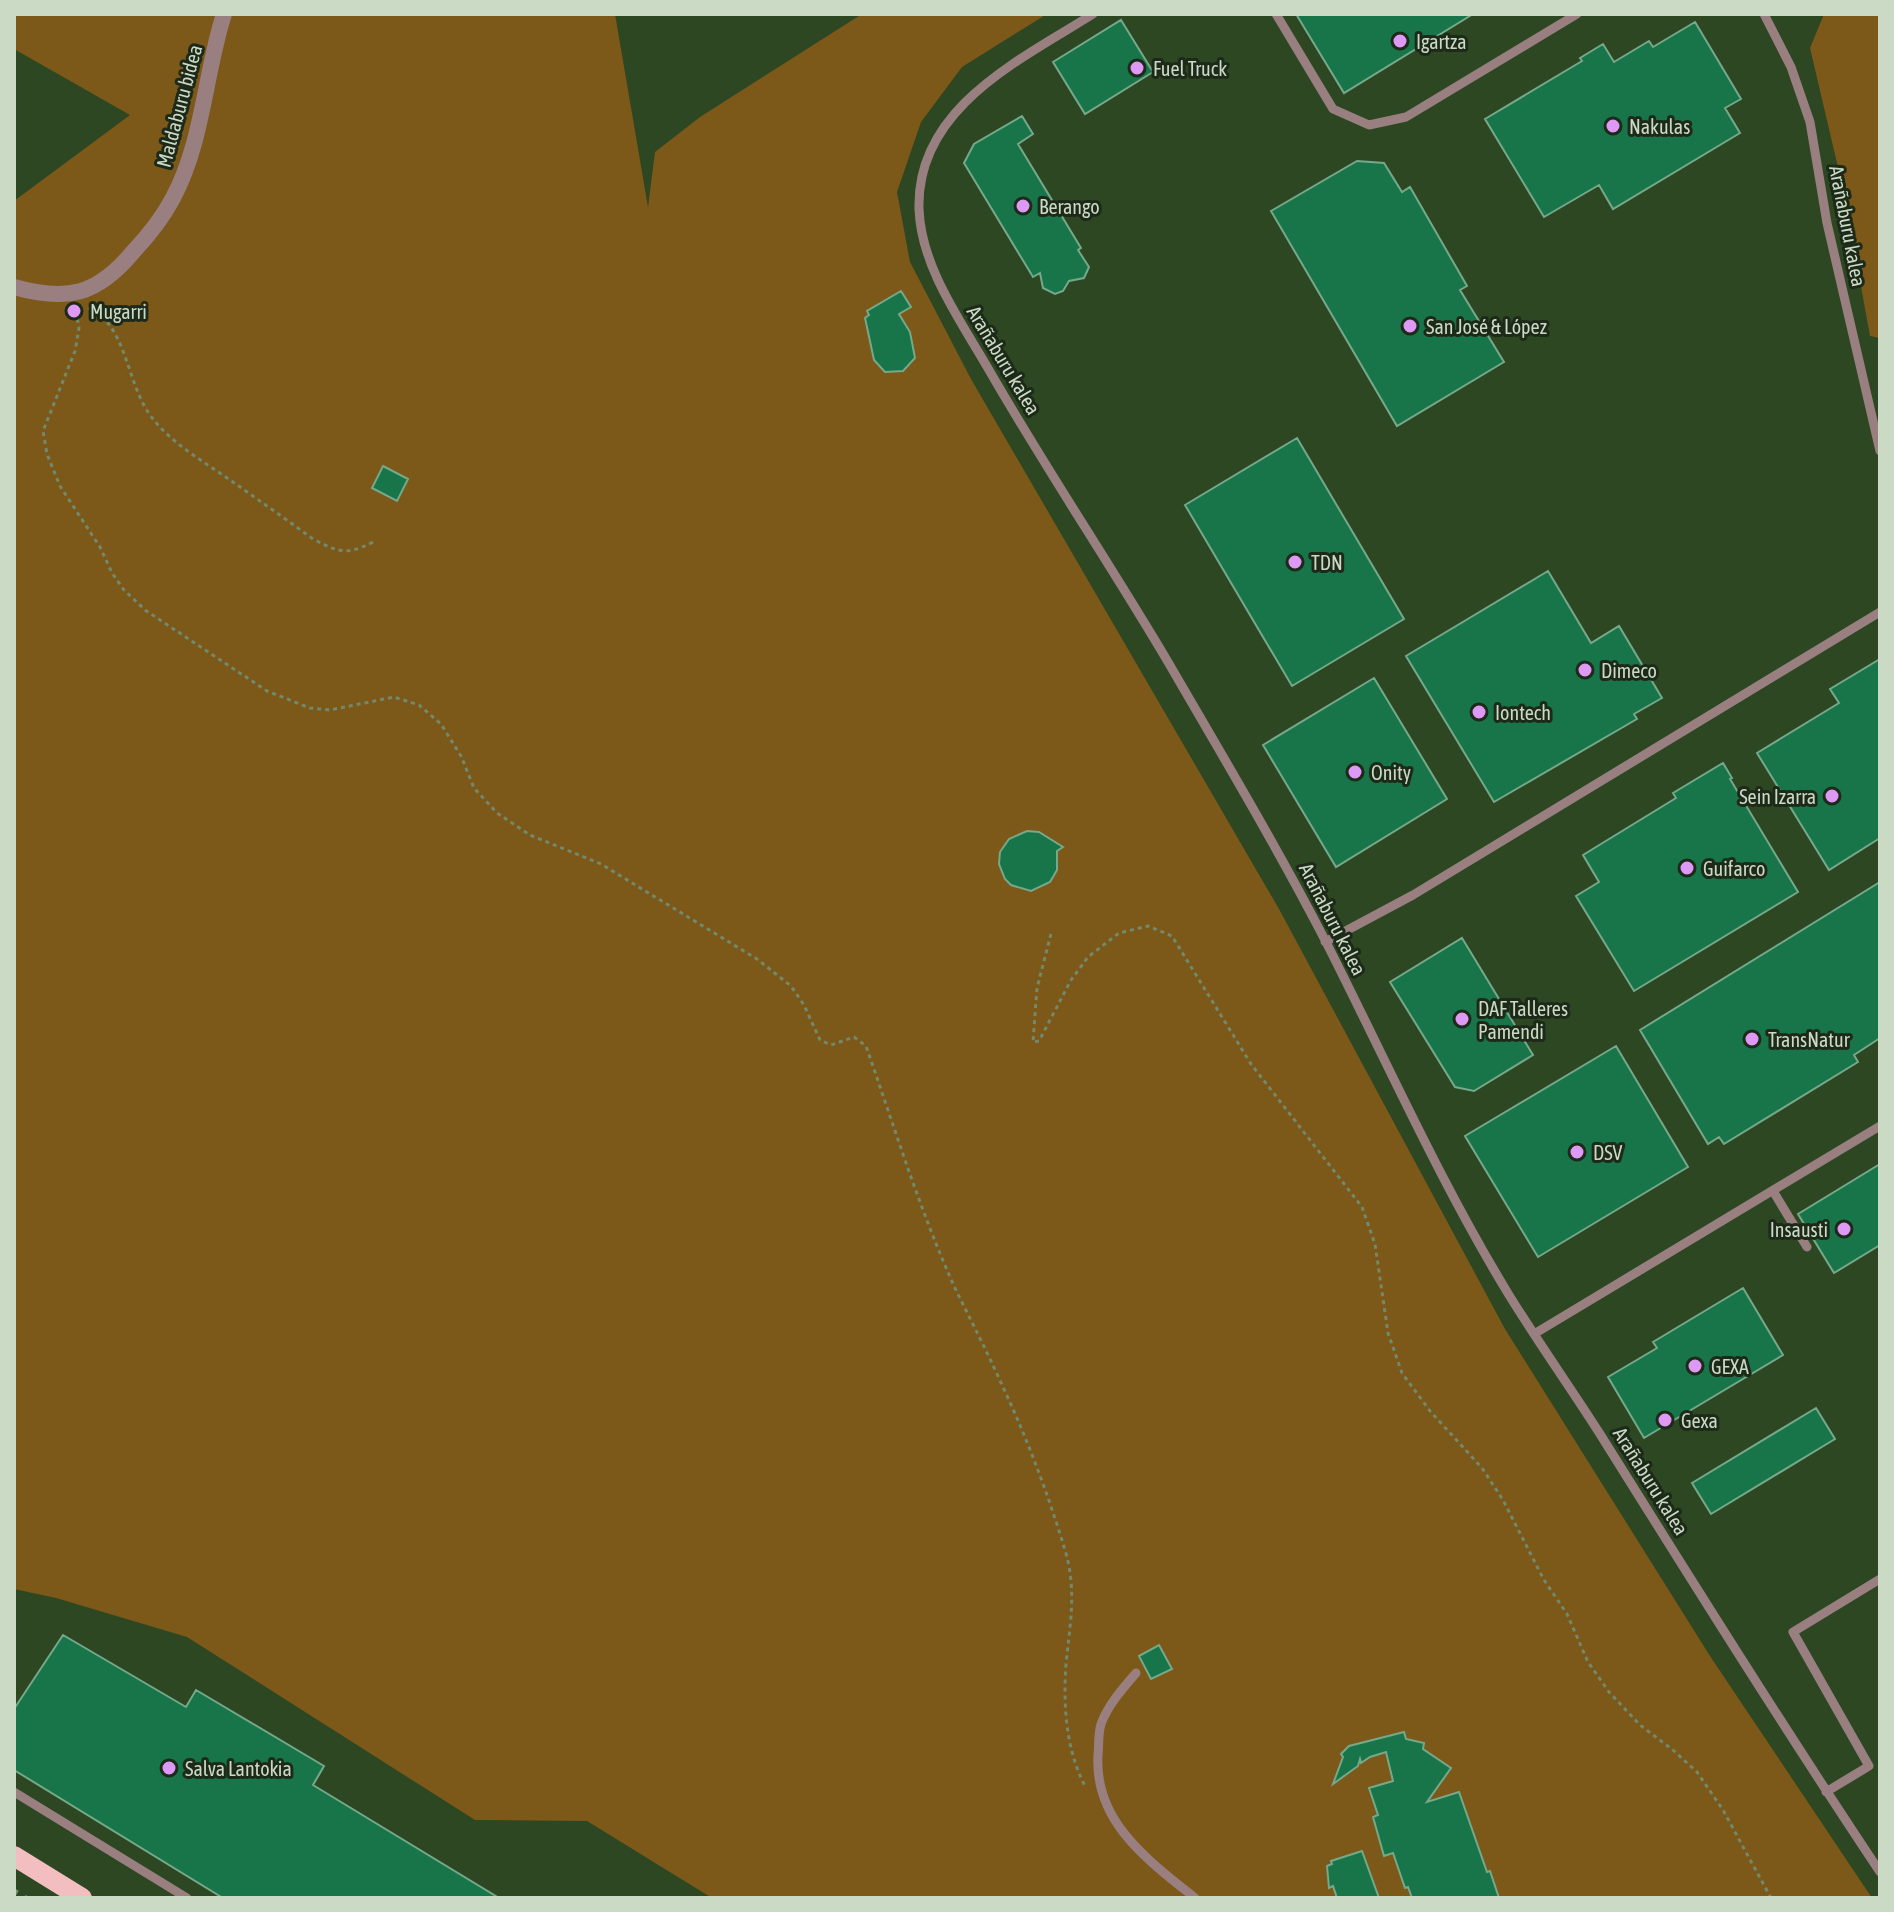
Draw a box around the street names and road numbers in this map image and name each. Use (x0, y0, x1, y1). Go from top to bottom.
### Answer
street label: Maldaburu bidea (152, 42, 206, 170)
street label: Arañaburu kalea (1825, 164, 1871, 288)
street label: Arañaburu kalea (963, 302, 1045, 418)
street label: Arañaburu kalea (1295, 859, 1371, 979)
street label: Arañaburu kalea (1609, 1423, 1693, 1539)

